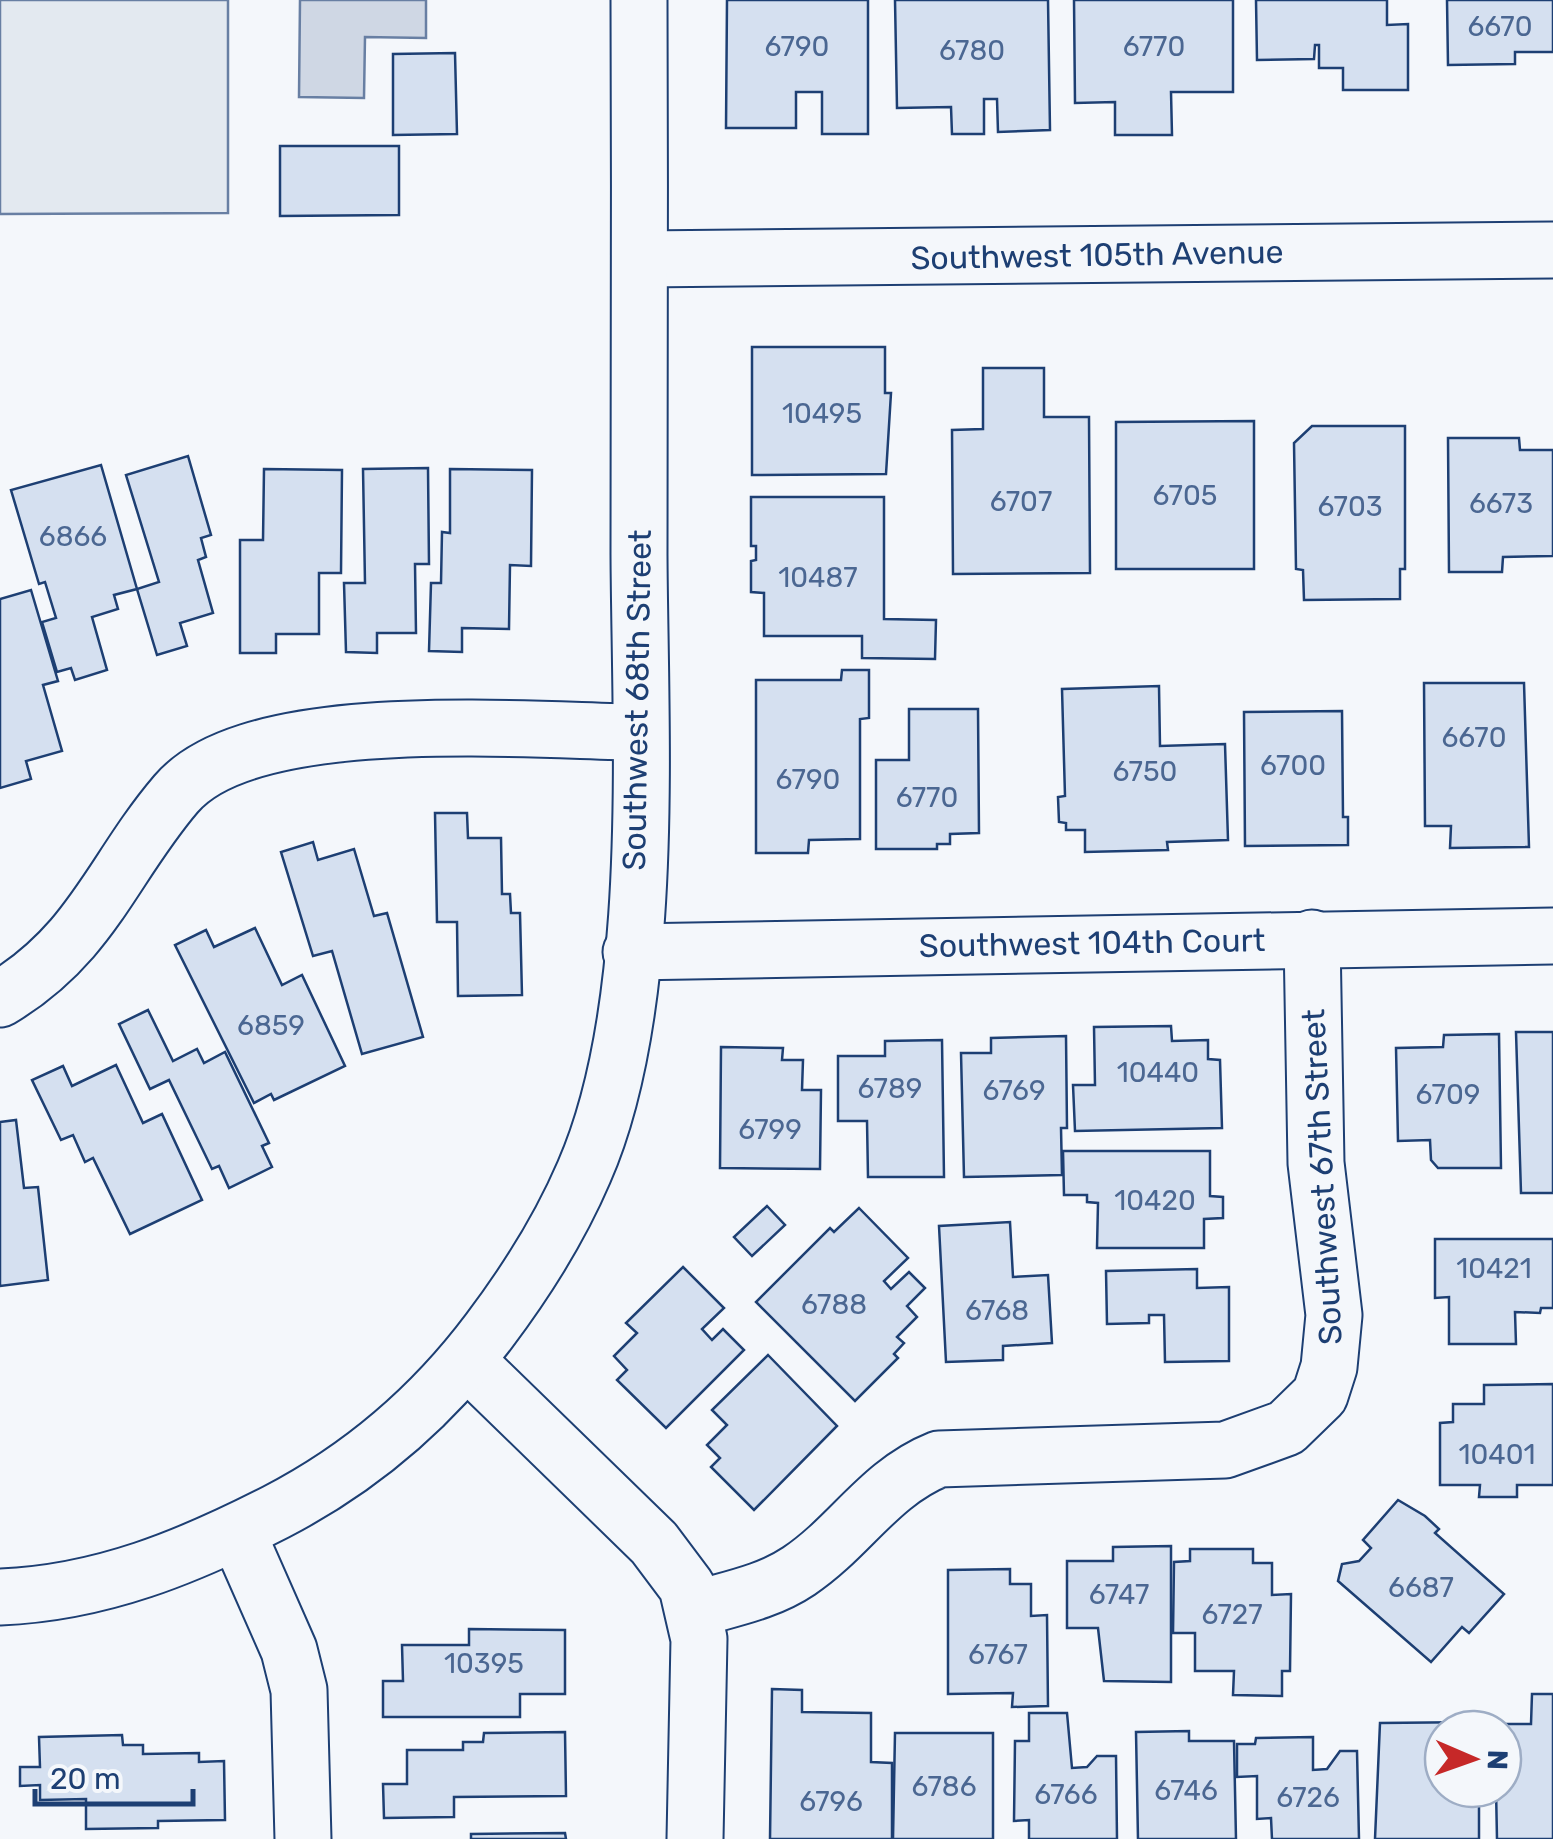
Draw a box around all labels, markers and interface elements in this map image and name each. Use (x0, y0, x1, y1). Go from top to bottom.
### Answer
house number: 6670 (1467, 10, 1533, 43)
house number: 6790 (765, 30, 829, 63)
house number: 6770 (1123, 30, 1185, 63)
house number: 6780 (939, 34, 1005, 67)
street label: Southwest 105th Avenue (910, 233, 1284, 277)
house number: 10495 (782, 397, 862, 430)
house number: 6705 (1153, 479, 1217, 512)
house number: 6707 (990, 485, 1052, 518)
house number: 6673 (1469, 487, 1533, 520)
house number: 6703 (1318, 490, 1383, 523)
house number: 6866 (39, 520, 107, 553)
street label: Southwest 68th Street (615, 529, 659, 871)
house number: 10487 (778, 561, 858, 594)
house number: 6670 (1441, 721, 1507, 754)
house number: 6700 (1260, 749, 1326, 782)
house number: 6750 (1113, 755, 1177, 788)
house number: 6790 (776, 763, 840, 796)
house number: 6770 (896, 781, 958, 814)
street label: Southwest 104th Court (918, 921, 1266, 965)
street label: Southwest 67th Street (1294, 1008, 1350, 1346)
house number: 6859 (237, 1009, 305, 1042)
house number: 10440 (1117, 1056, 1199, 1089)
house number: 6789 (858, 1072, 922, 1105)
house number: 6769 (983, 1074, 1046, 1107)
house number: 6709 (1416, 1078, 1480, 1111)
house number: 6799 (738, 1113, 802, 1146)
house number: 10420 (1114, 1184, 1196, 1217)
house number: 10421 (1456, 1252, 1532, 1285)
house number: 6788 (801, 1288, 867, 1321)
house number: 6768 (965, 1294, 1029, 1327)
house number: 10401 (1459, 1438, 1535, 1471)
house number: 6687 (1388, 1571, 1454, 1604)
house number: 6747 (1089, 1578, 1149, 1611)
house number: 6727 (1201, 1598, 1263, 1631)
house number: 6767 (968, 1638, 1028, 1671)
house number: 10395 (444, 1647, 524, 1680)
north arrow (1423, 1709, 1523, 1809)
scale bar (35, 1744, 192, 1806)
text: N (1481, 1749, 1514, 1770)
text: 20 m (50, 1761, 121, 1797)
house number: 6786 (911, 1770, 977, 1803)
house number: 6746 (1154, 1774, 1218, 1807)
house number: 6766 (1034, 1778, 1098, 1811)
house number: 6726 (1276, 1781, 1340, 1814)
house number: 6796 (799, 1785, 863, 1818)

